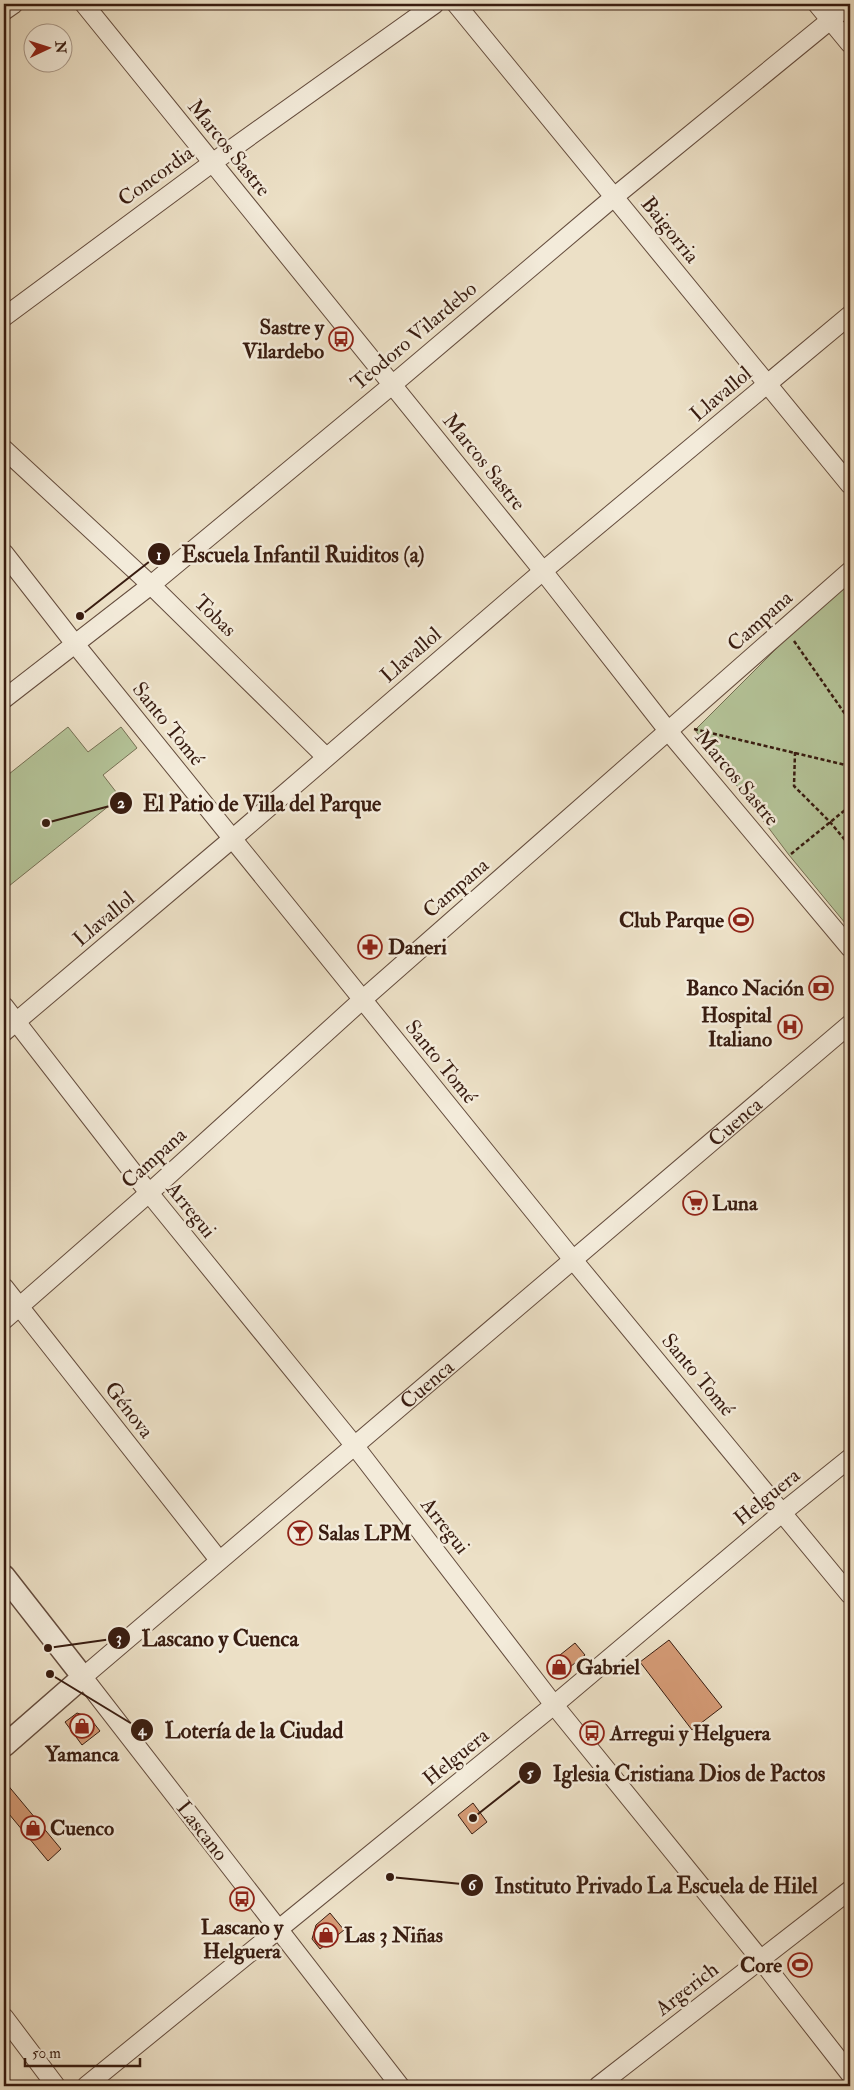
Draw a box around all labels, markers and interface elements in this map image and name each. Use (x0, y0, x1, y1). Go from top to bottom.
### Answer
north arrow (22, 22, 72, 72)
text: N (51, 39, 69, 54)
street label: Marcos Sastre (182, 94, 277, 202)
street label: Concordia (113, 139, 199, 212)
street label: Baigorria (635, 191, 705, 269)
street label: Teodoro Vilardebo (346, 275, 482, 397)
place label: Sastre y Vilardebo (241, 314, 325, 365)
bus stop icon: Sastre y Vilardebo (328, 326, 354, 352)
street label: Llavallol (685, 360, 758, 428)
street label: Marcos Sastre (437, 408, 532, 516)
callout: Escuela Infantil Ruiditos (a) (146, 536, 434, 573)
text: Escuela Infantil Ruiditos (a) (181, 541, 425, 569)
text: 1 (156, 546, 162, 565)
street label: Campana (722, 584, 799, 657)
street label: Tobas (188, 589, 242, 643)
street label: Llavallol (375, 621, 448, 689)
street label: Santo Tomé (126, 677, 210, 772)
street label: Marcos Sastre (689, 724, 785, 832)
callout: El Patio de Villa del Parque (108, 784, 392, 821)
text: El Patio de Villa del Parque (143, 790, 382, 819)
text: 2 (117, 794, 125, 813)
street label: Campana (417, 852, 495, 924)
street label: Llavallol (68, 885, 141, 953)
place label: Club Parque (619, 907, 724, 934)
sports icon: Club Parque (728, 907, 754, 933)
pharmacy icon: Daneri (357, 934, 383, 960)
place label: Daneri (388, 934, 447, 961)
place label: Banco Nación (686, 975, 804, 1002)
bank icon: Banco Nación (808, 975, 834, 1001)
place label: Hospital Italiano (701, 1002, 773, 1053)
hospital icon: Hospital Italiano (777, 1014, 803, 1040)
street label: Santo Tomé (399, 1015, 483, 1110)
street label: Cuenca (703, 1091, 768, 1152)
street label: Campana (116, 1121, 193, 1194)
street label: Arregui (160, 1176, 222, 1244)
supermarket icon: Luna (682, 1190, 708, 1216)
place label: Luna (712, 1190, 759, 1217)
street label: Santo Tomé (655, 1328, 741, 1422)
street label: Cuenca (394, 1353, 460, 1415)
street label: Génova (98, 1376, 160, 1444)
street label: Helguera (728, 1462, 806, 1532)
street label: Arregui (414, 1491, 476, 1560)
bar icon: Salas LPM (287, 1520, 313, 1546)
place label: Salas LPM (318, 1520, 412, 1547)
callout: Lascano y Cuenca (106, 1620, 308, 1657)
text: Lascano y Cuenca (142, 1625, 299, 1654)
text: 3 (116, 1629, 122, 1648)
shop icon: Gabriel (546, 1654, 572, 1680)
place label: Gabriel (576, 1654, 641, 1681)
callout: Lotería de la Ciudad (130, 1711, 353, 1748)
shop icon: Yamanca (69, 1713, 95, 1739)
text: Lotería de la Ciudad (165, 1717, 343, 1745)
bus stop icon: Arregui y Helguera (579, 1720, 605, 1746)
place label: Arregui y Helguera (609, 1720, 772, 1747)
text: 4 (137, 1721, 147, 1740)
street label: Helguera (417, 1722, 495, 1792)
place label: Yamanca (44, 1741, 120, 1768)
callout: Iglesia Cristiana Dios de Pactos (518, 1755, 835, 1792)
text: Iglesia Cristiana Dios de Pactos (553, 1760, 826, 1789)
text: 5 (527, 1764, 534, 1783)
street label: Lascano (170, 1795, 234, 1867)
shop icon: Cuenco (20, 1815, 46, 1841)
place label: Cuenco (50, 1815, 114, 1842)
callout: Instituto Privado La Escuela de Hilel (459, 1867, 827, 1904)
text: Instituto Privado La Escuela de Hilel (494, 1872, 818, 1900)
text: 6 (468, 1876, 477, 1895)
bus stop icon: Lascano y Helguera (229, 1886, 255, 1912)
place label: Lascano y Helguera (201, 1914, 284, 1965)
shop icon: Las 3 Niñas (313, 1922, 339, 1948)
place label: Las 3 Niñas (344, 1922, 443, 1949)
place label: Core (740, 1952, 782, 1979)
sports icon: Core (787, 1952, 813, 1978)
street label: Argerich (649, 1956, 724, 2023)
scale bar (25, 2035, 140, 2067)
text: 50 m (32, 2044, 61, 2063)

